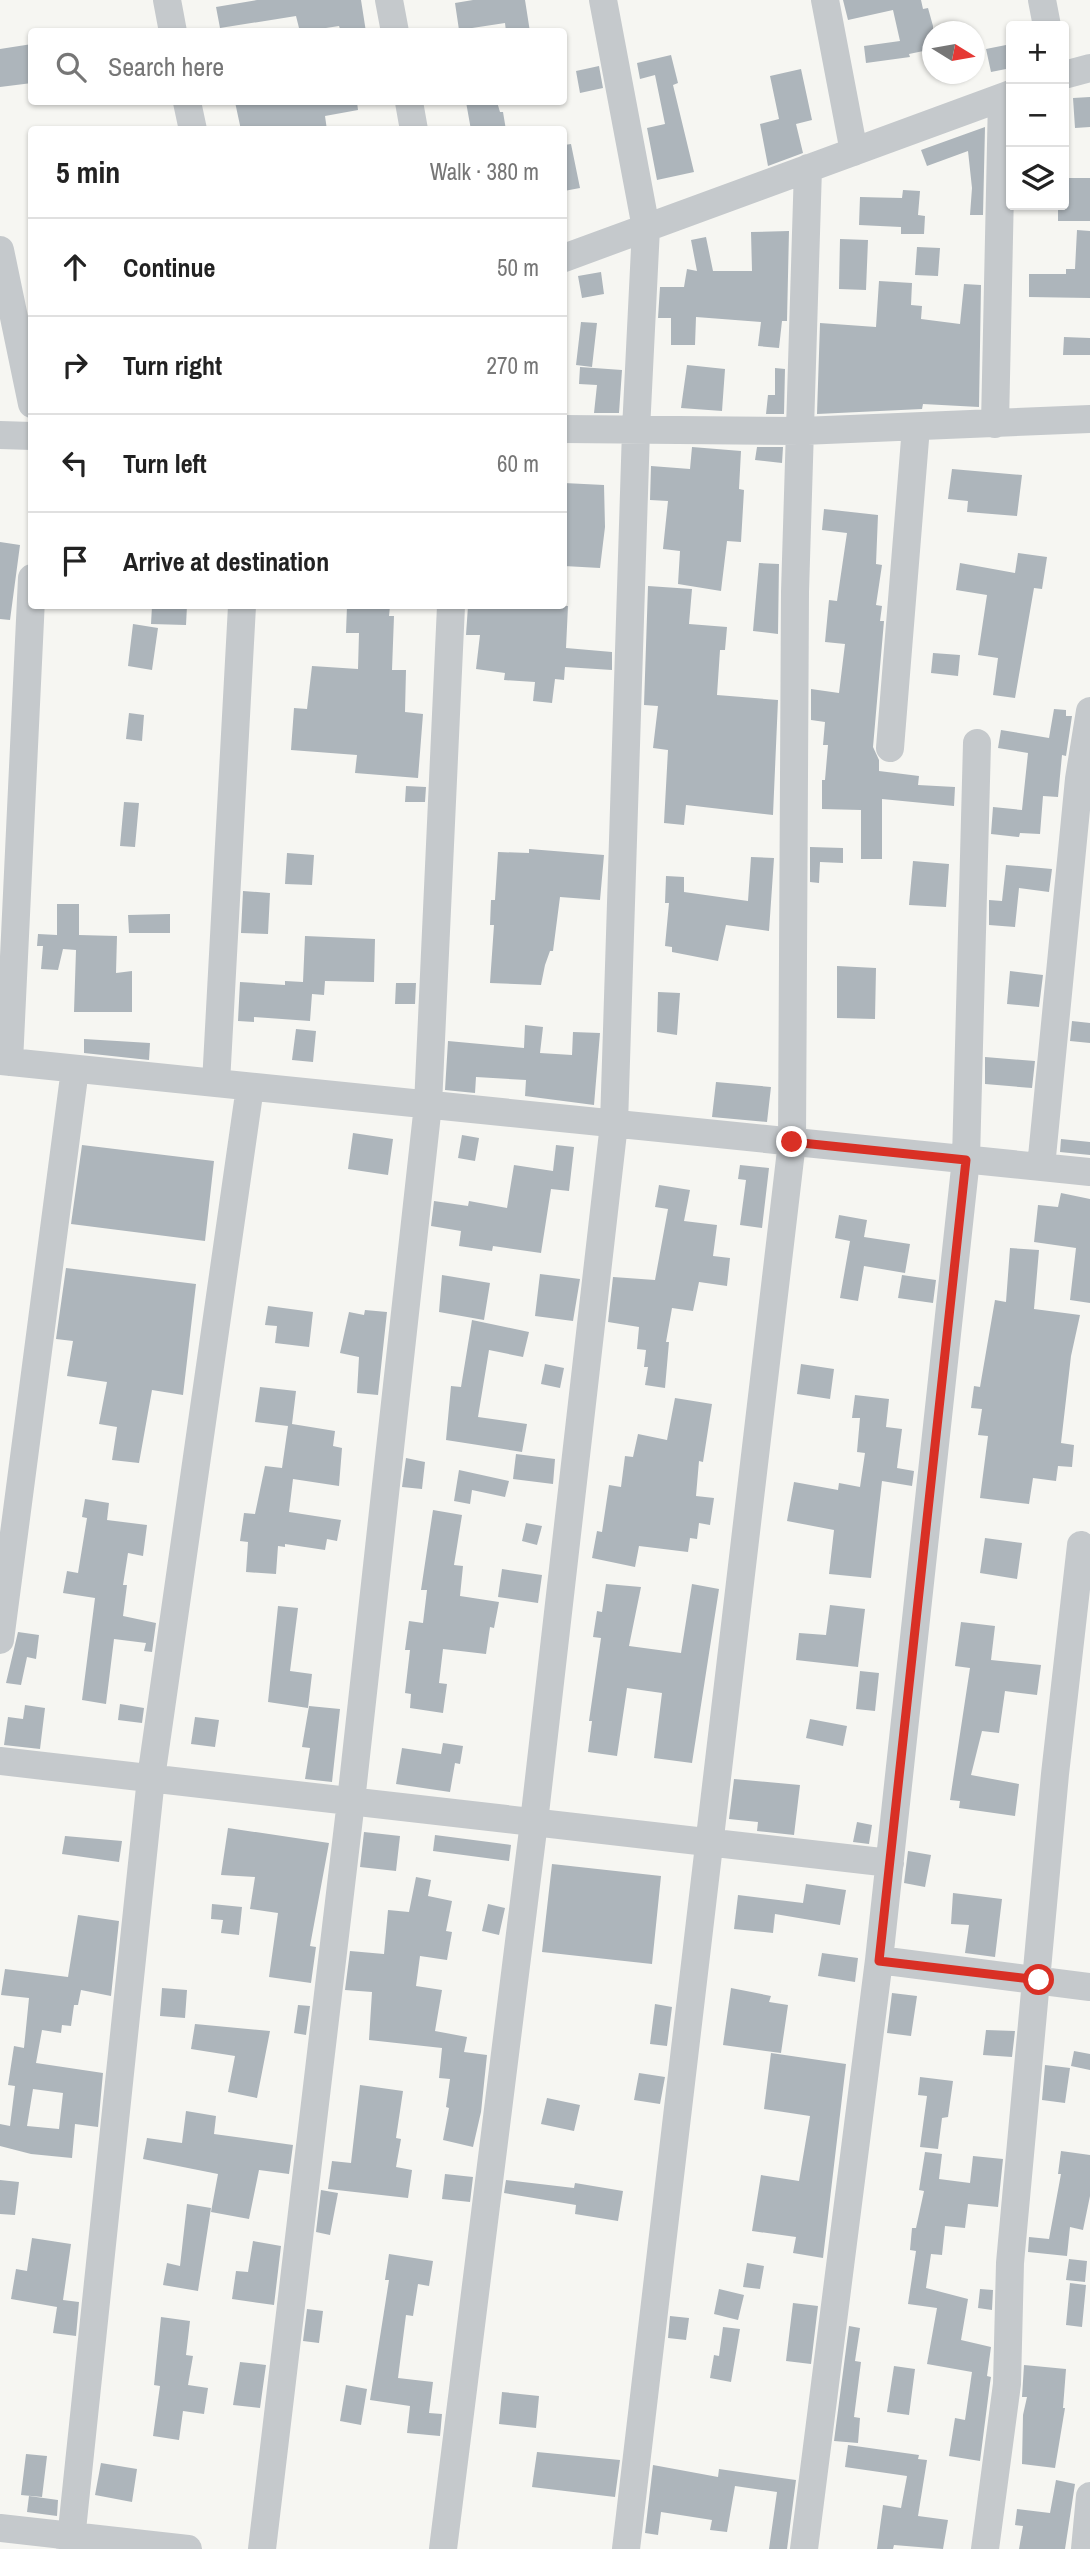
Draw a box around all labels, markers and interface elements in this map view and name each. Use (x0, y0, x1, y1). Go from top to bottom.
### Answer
north arrow (922, 21, 985, 84)
map controls (1006, 21, 1069, 210)
button: + (1006, 21, 1069, 84)
search box (28, 28, 567, 105)
icon: search (52, 48, 90, 86)
text: Search here (108, 49, 224, 84)
button: − (1006, 84, 1069, 147)
button: layers (1006, 147, 1069, 210)
text: 5 min (56, 152, 120, 192)
text: Walk · 380 m (430, 156, 539, 187)
icon: ahead (56, 248, 94, 286)
text: Continue (123, 250, 215, 285)
text: 50 m (497, 252, 539, 283)
icon: right (56, 346, 94, 384)
text: Turn right (123, 348, 222, 383)
text: 270 m (487, 350, 539, 381)
icon: left (56, 444, 94, 482)
text: Turn left (123, 446, 207, 481)
text: 60 m (497, 448, 539, 479)
icon: arrive (56, 542, 94, 580)
text: Arrive at destination (123, 544, 329, 579)
route end (776, 1126, 807, 1157)
route start (1023, 1964, 1054, 1995)

